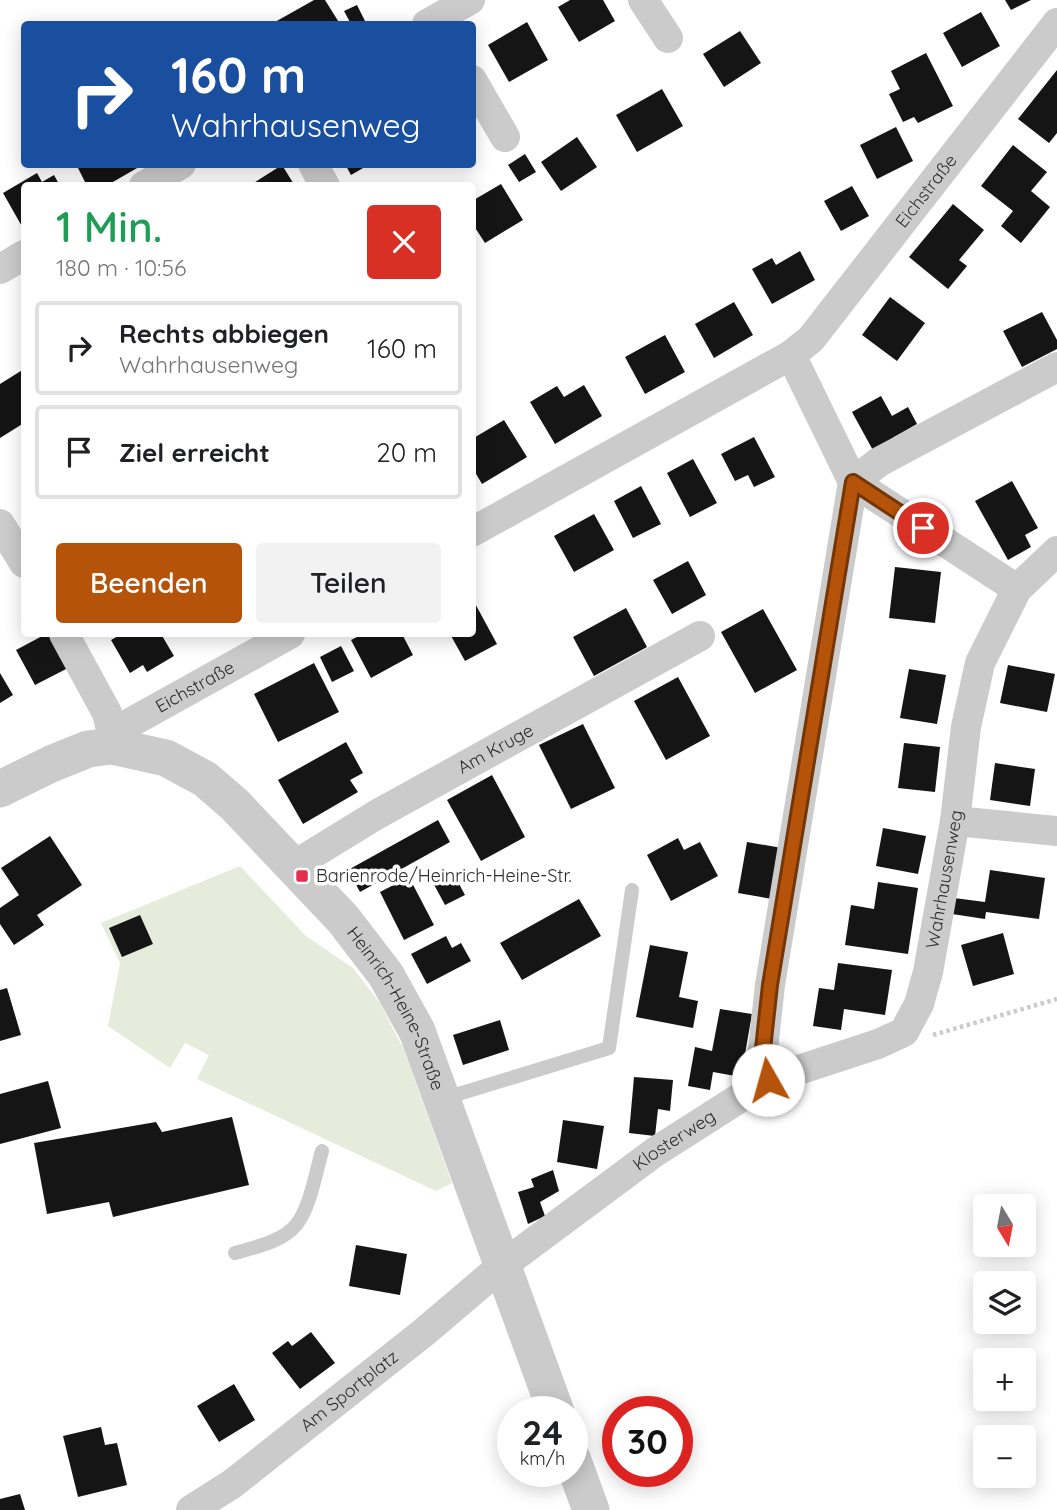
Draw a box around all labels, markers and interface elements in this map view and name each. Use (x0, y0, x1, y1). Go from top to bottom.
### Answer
text: 160 m (171, 44, 306, 105)
icon: right (56, 49, 147, 140)
text: Wahrhausenweg (171, 105, 421, 145)
street label: Eichstraße (890, 149, 962, 232)
text: 1 Min. (56, 200, 162, 253)
button: close (367, 205, 441, 279)
text: 180 m · 10:56 (56, 253, 186, 282)
text: Rechts abbiegen (119, 317, 329, 350)
icon: right (60, 329, 98, 367)
text: 160 m (367, 332, 437, 365)
text: Wahrhausenweg (119, 350, 298, 379)
icon: arrive (60, 433, 98, 471)
text: Ziel erreicht (119, 436, 270, 469)
text: 20 m (376, 436, 437, 469)
pin (893, 498, 953, 558)
icon: arrive (904, 509, 942, 547)
button: Beenden (56, 543, 242, 623)
button: Teilen (256, 543, 441, 623)
street label: Eichstraße (151, 655, 238, 718)
street label: Am Kruge (453, 718, 537, 779)
street label: Wahrhausenweg (920, 809, 967, 950)
place label: Barienrode/Heinrich-Heine-Str. (316, 864, 572, 887)
marker: Barienrode/Heinrich-Heine-Str. (294, 868, 310, 884)
street label: Heinrich-Heine-Straße (342, 922, 450, 1093)
position arrow (731, 1043, 805, 1117)
street label: Klosterweg (628, 1104, 720, 1176)
north arrow (973, 1194, 1036, 1256)
map controls (973, 1194, 1036, 1488)
button: layers (973, 1271, 1036, 1334)
street label: Am Sportplatz (295, 1345, 403, 1437)
button: + (973, 1348, 1036, 1411)
speed limit sign: 30 (602, 1396, 693, 1487)
text: 24 (522, 1410, 563, 1454)
button: − (973, 1425, 1036, 1488)
text: km/h (520, 1447, 565, 1470)

